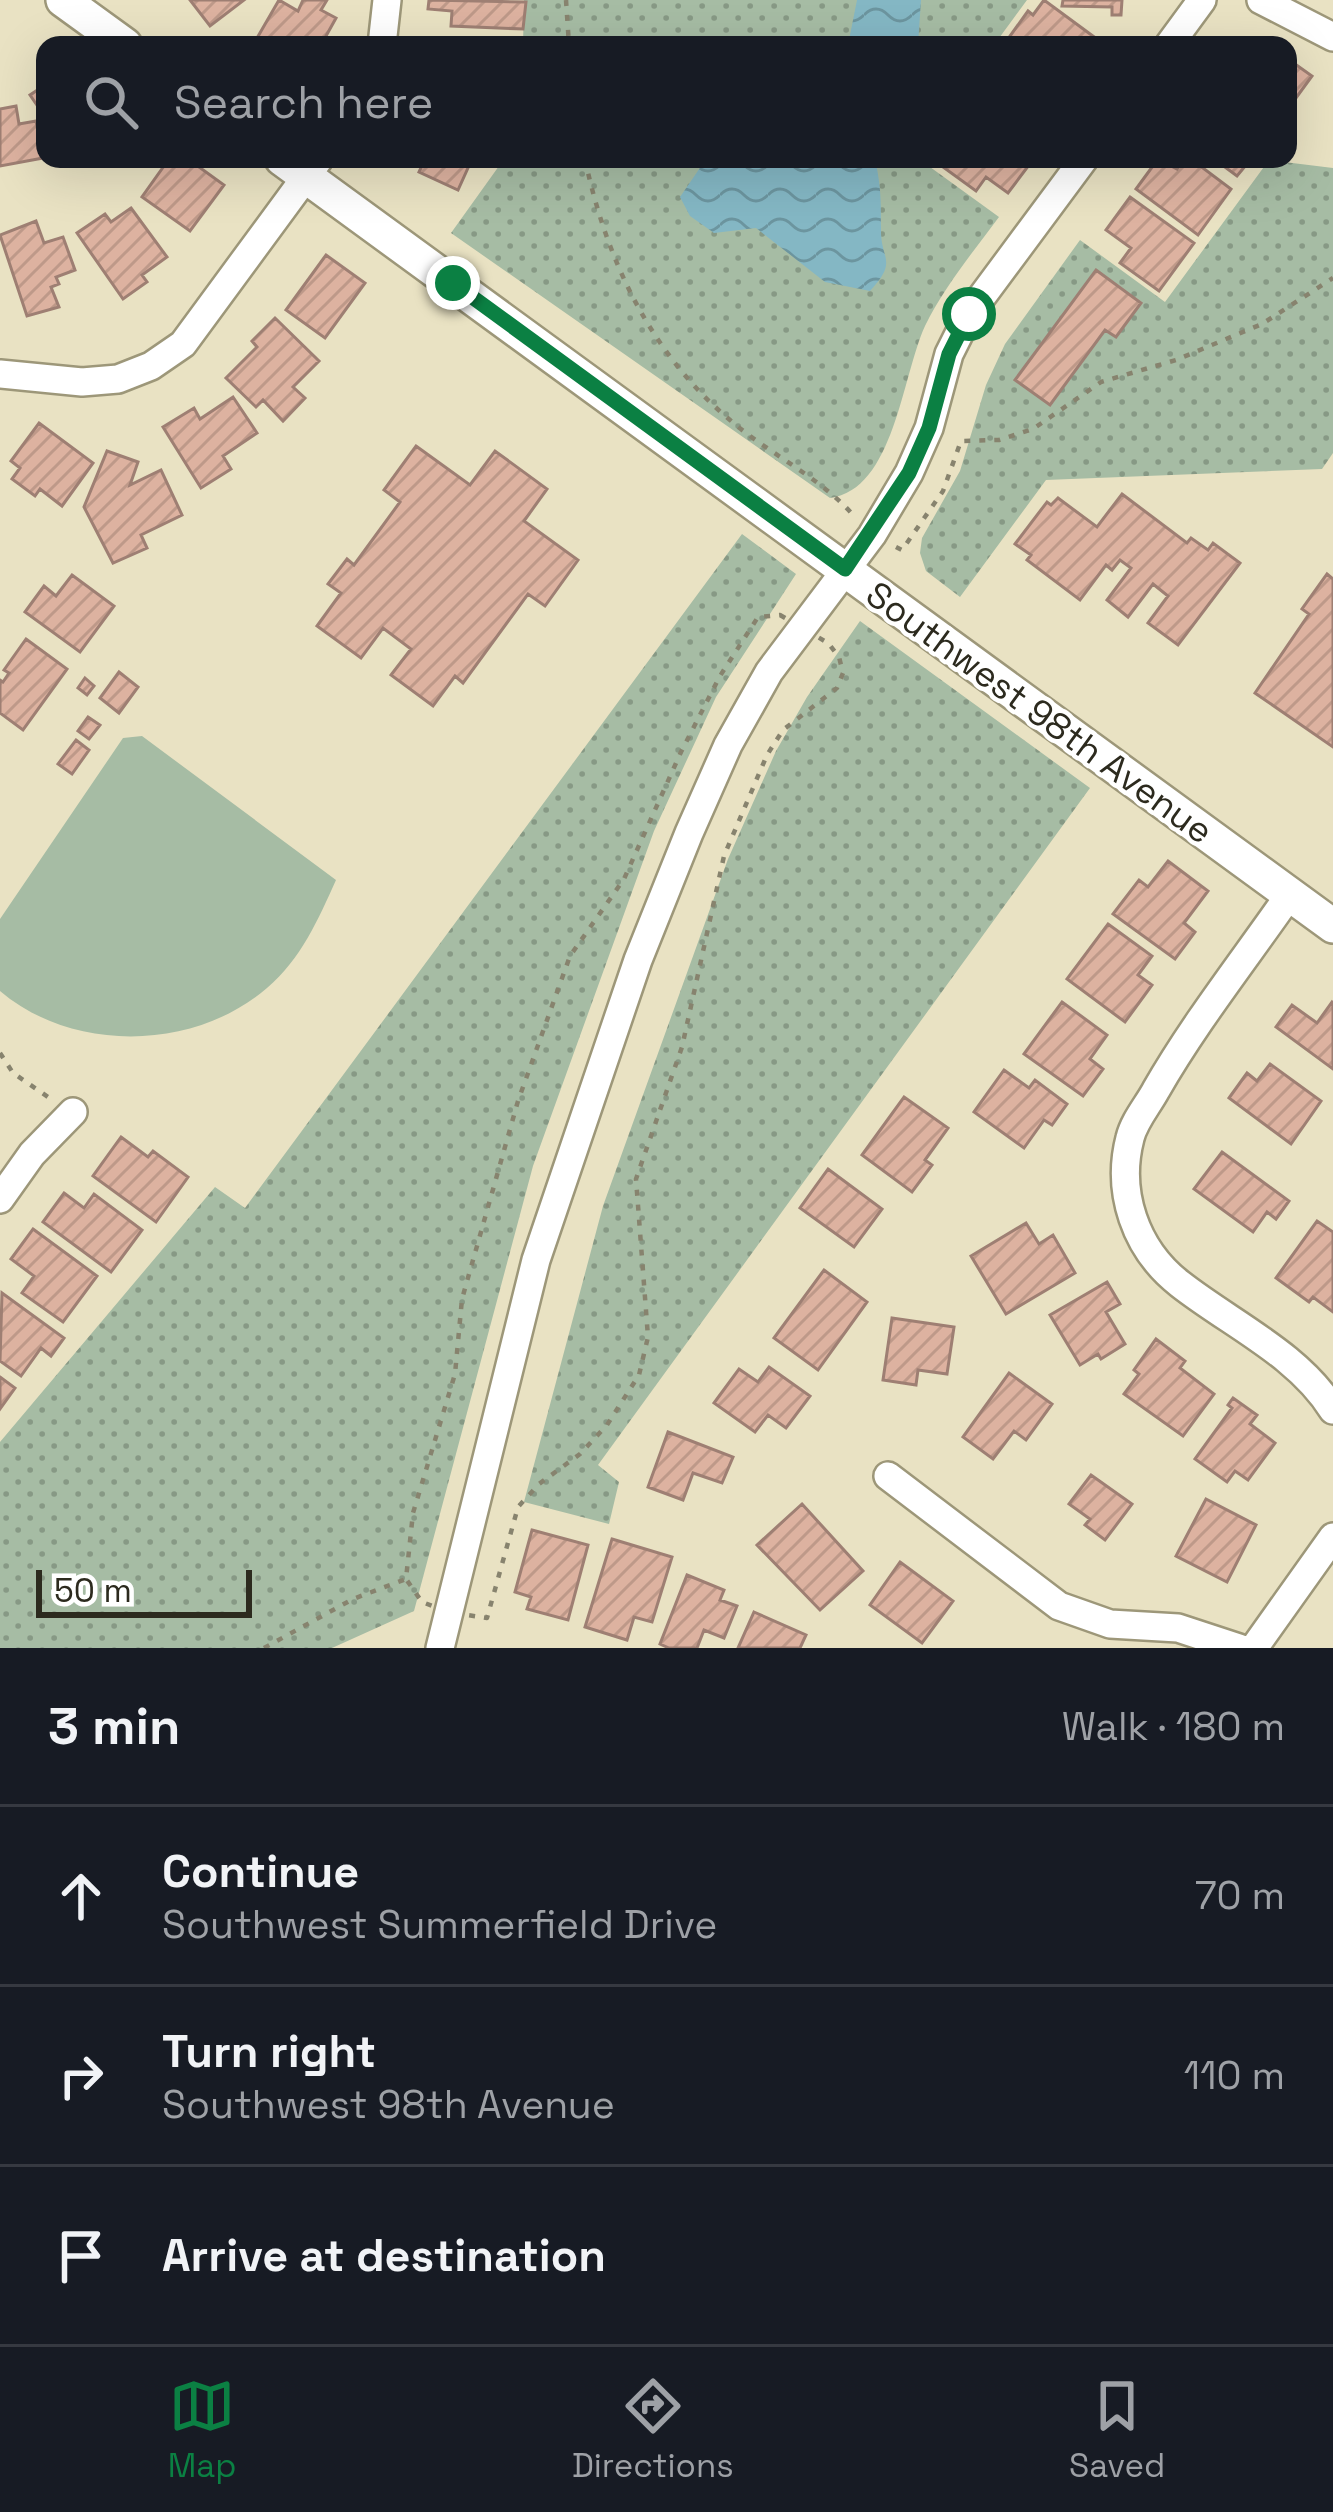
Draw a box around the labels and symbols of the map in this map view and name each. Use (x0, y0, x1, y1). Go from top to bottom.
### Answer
route end (426, 256, 480, 310)
route start (942, 287, 996, 341)
street label: Southwest 98th Avenue (857, 571, 1222, 854)
scale bar (36, 1564, 252, 1617)

